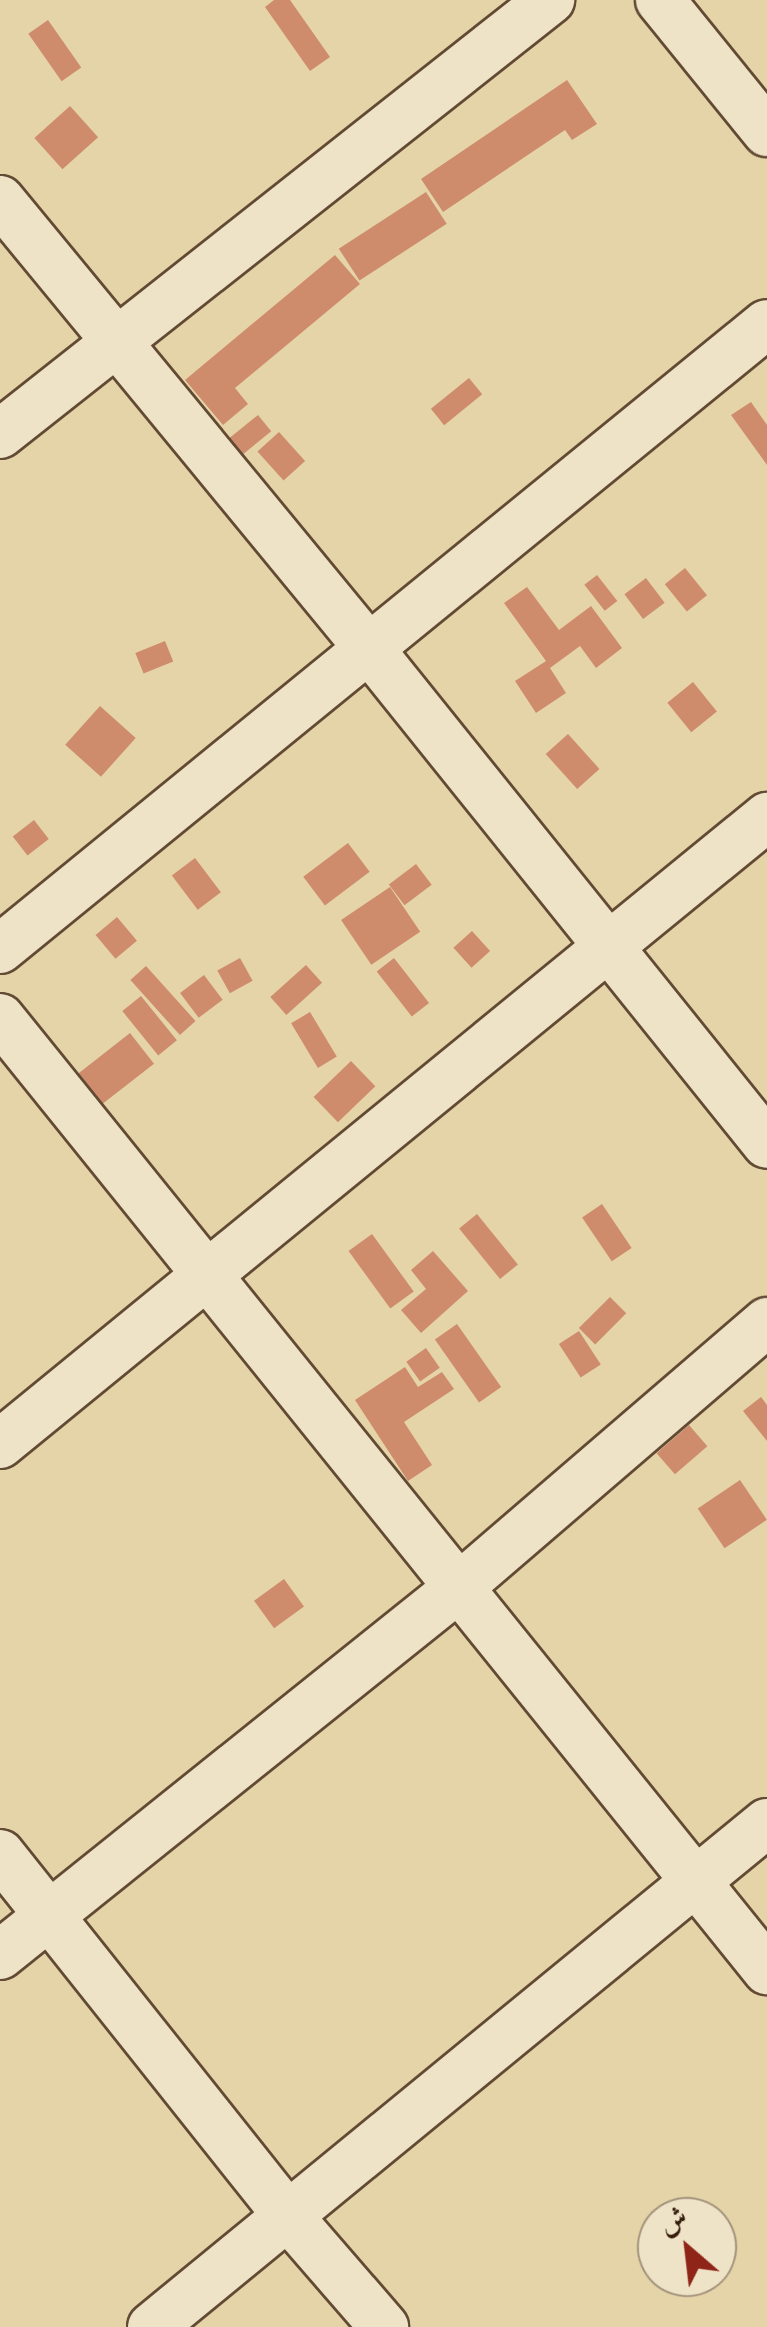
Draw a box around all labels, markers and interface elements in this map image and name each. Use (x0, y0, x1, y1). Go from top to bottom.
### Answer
north arrow (637, 2197, 737, 2297)
text: ش (655, 2203, 693, 2241)

